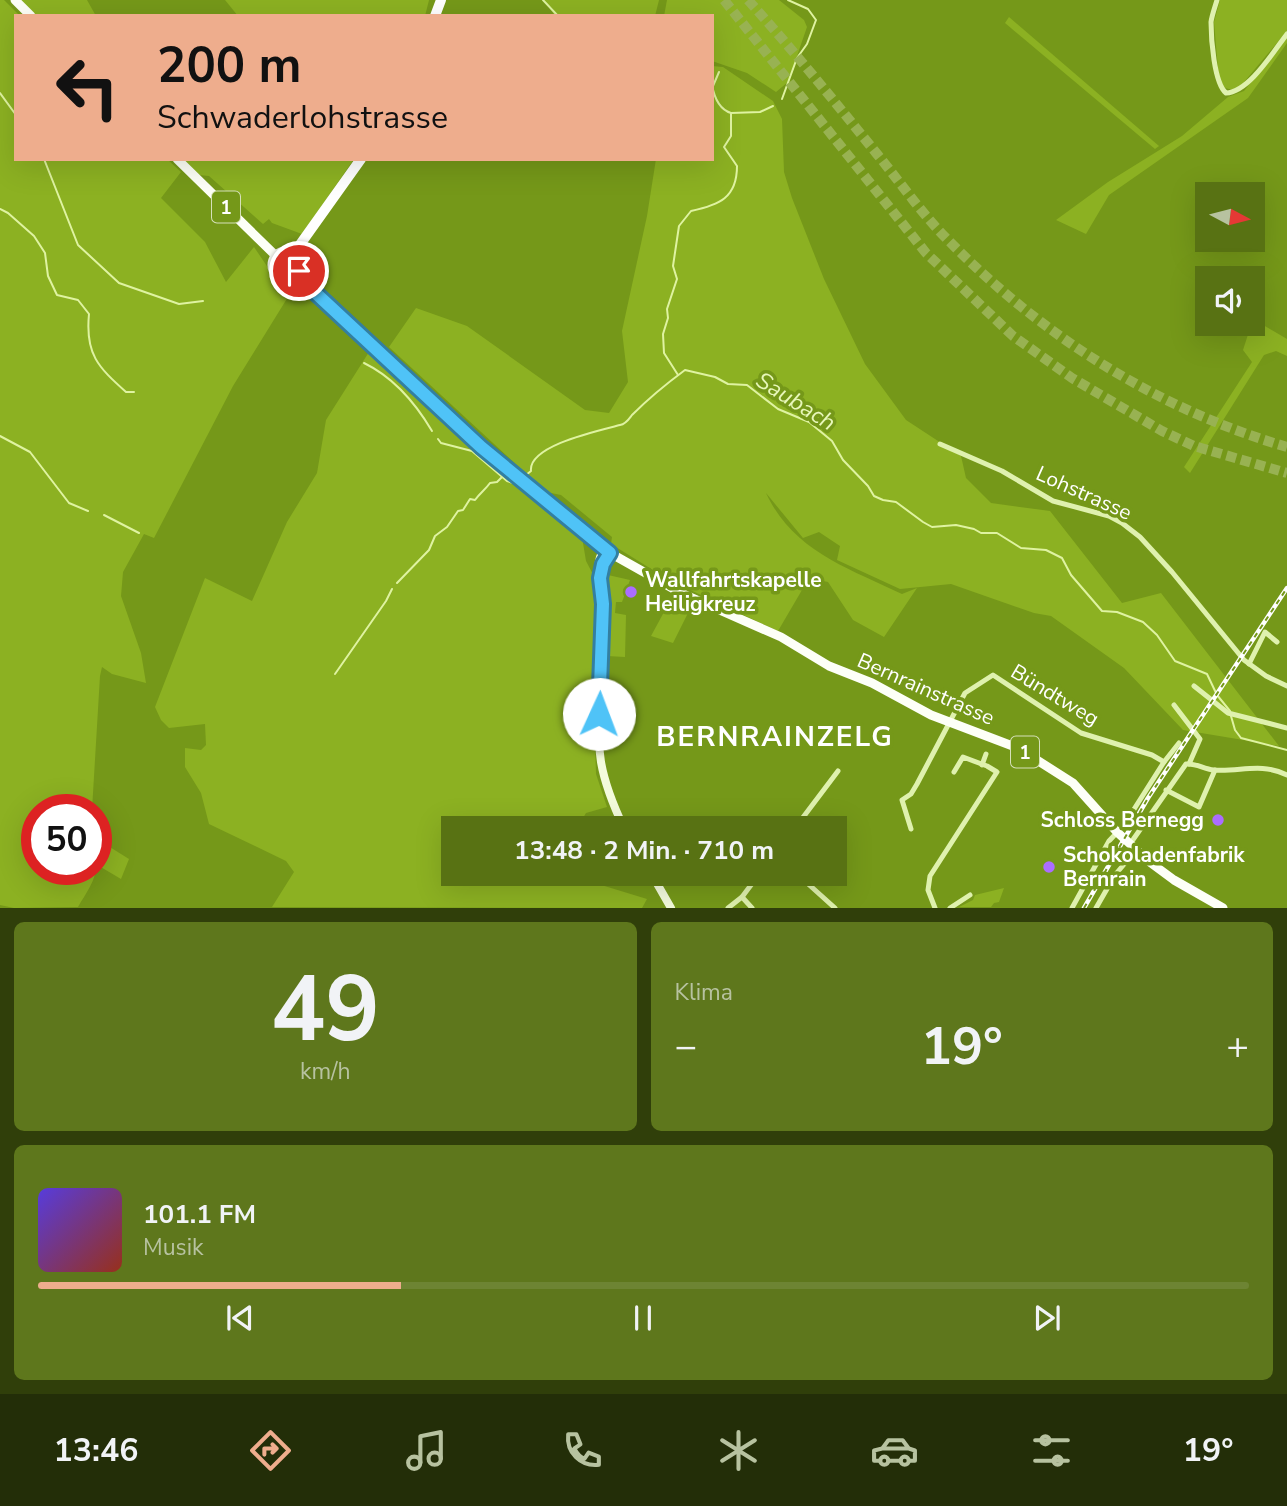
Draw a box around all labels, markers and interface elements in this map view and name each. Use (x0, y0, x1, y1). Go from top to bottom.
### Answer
text: 200 m (157, 32, 301, 99)
icon: left (42, 42, 133, 133)
text: Schwaderlohstrasse (157, 96, 448, 139)
north arrow (1195, 182, 1265, 252)
map controls (1195, 182, 1265, 336)
road number: 1 (212, 192, 240, 223)
pin (269, 241, 329, 301)
icon: arrive (280, 252, 318, 290)
button: sound (1195, 266, 1265, 336)
water label: Saubach (750, 365, 842, 438)
street label: Lohstrasse (1032, 459, 1136, 527)
place label: Wallfahrtskapelle Heiligkreuz (645, 566, 822, 618)
marker: Wallfahrtskapelle Heiligkreuz (623, 584, 639, 600)
street label: Bernrainstrasse (853, 646, 999, 732)
street label: Bündtweg (1006, 658, 1104, 732)
position arrow (562, 677, 636, 751)
district label: BERNRAINZELG (656, 718, 894, 756)
road number: 1 (1011, 736, 1039, 768)
speed limit sign: 50 (21, 794, 112, 885)
place label: Schloss Bernegg (1041, 806, 1204, 834)
marker: Schloss Bernegg (1210, 812, 1226, 828)
text: 13:48 · 2 Min. · 710 m (514, 833, 774, 868)
place label: Schokoladenfabrik Bernrain (1063, 841, 1245, 893)
marker: Schokoladenfabrik Bernrain (1041, 859, 1057, 875)
text: 49 (271, 948, 380, 1072)
text: Klima (675, 977, 733, 1008)
text: 19° (921, 1011, 1003, 1082)
text: − (675, 1021, 697, 1072)
text: + (1226, 1021, 1249, 1072)
text: km/h (300, 1056, 351, 1087)
text: 101.1 FM (143, 1197, 256, 1232)
text: Musik (143, 1232, 203, 1263)
icon: previous (221, 1299, 259, 1337)
icon: pause (624, 1299, 662, 1337)
icon: next (1028, 1299, 1066, 1337)
icon: directions (246, 1426, 295, 1475)
icon: music (402, 1426, 451, 1475)
icon: phone (558, 1426, 607, 1475)
icon: climate (714, 1426, 763, 1475)
icon: car (870, 1426, 919, 1475)
icon: filters (1027, 1426, 1076, 1475)
text: 13:46 (54, 1429, 138, 1472)
text: 19° (1183, 1429, 1233, 1472)

